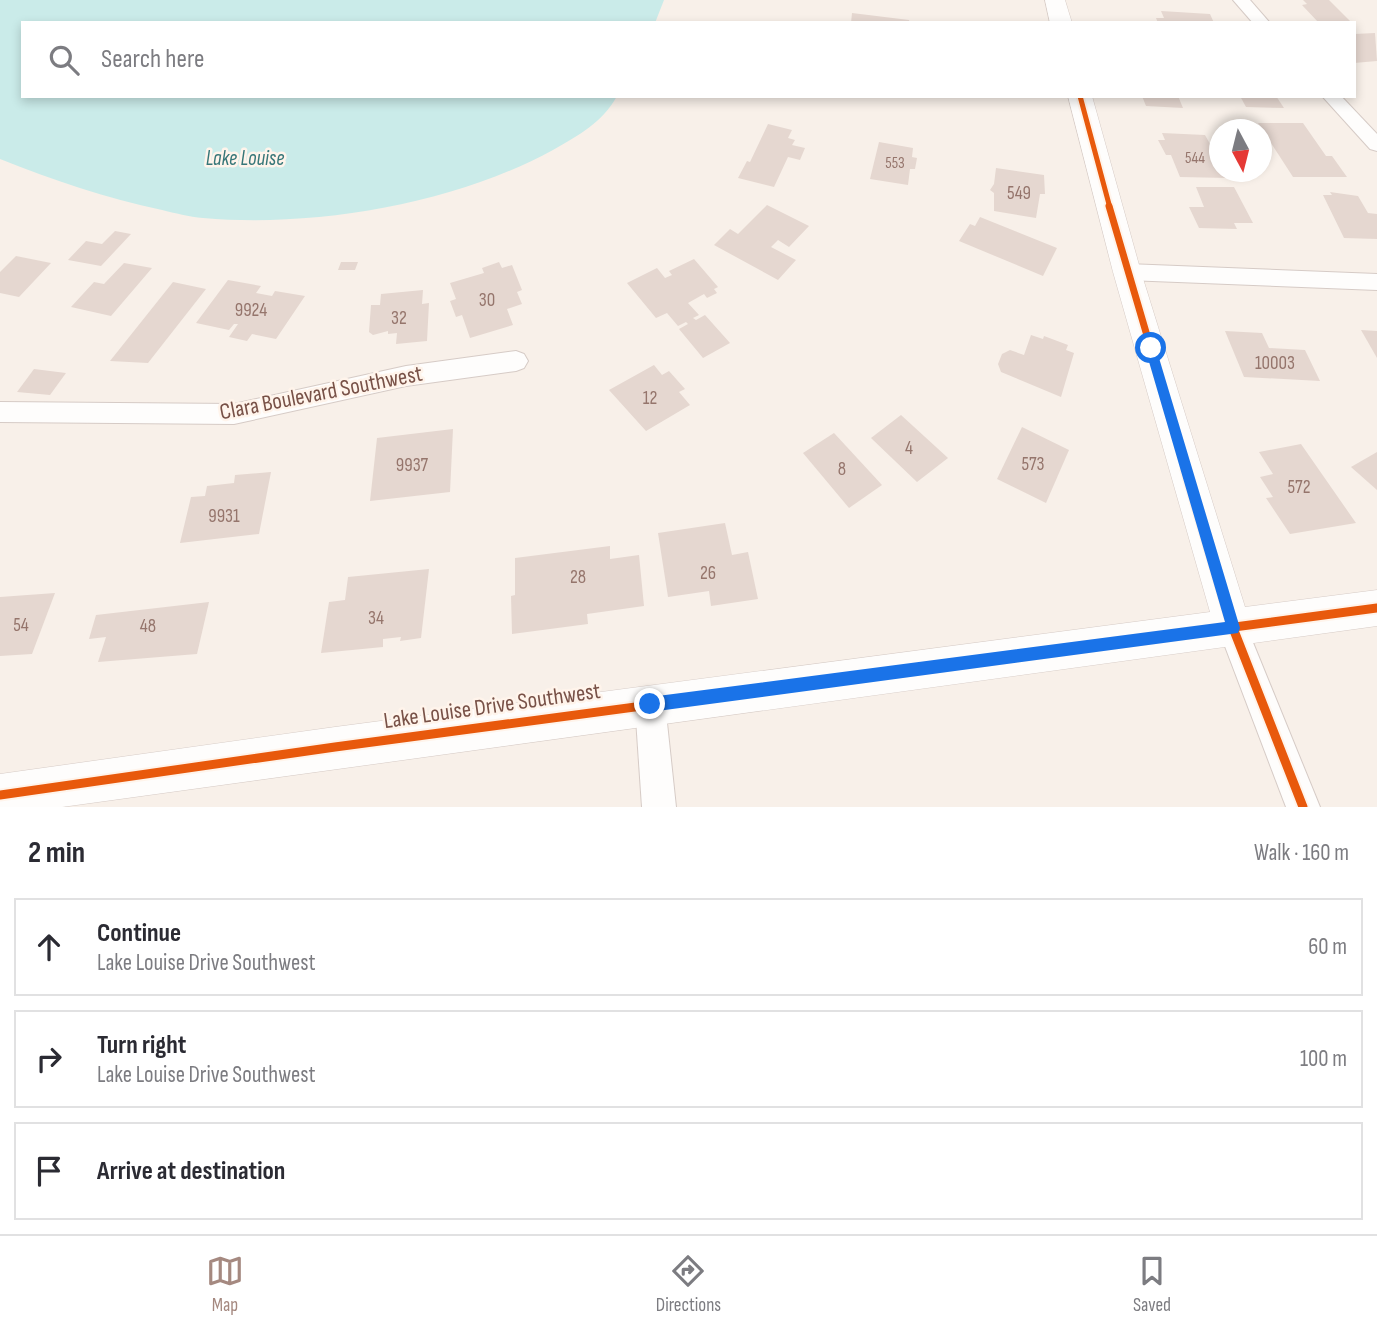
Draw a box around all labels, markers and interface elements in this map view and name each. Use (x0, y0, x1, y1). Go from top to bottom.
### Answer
search box (21, 21, 1356, 98)
icon: search (45, 41, 83, 79)
text: Search here (101, 44, 204, 75)
north arrow (1209, 119, 1272, 182)
water label: Lake Louise (206, 146, 284, 171)
house number: 544 (1185, 149, 1205, 168)
house number: 553 (885, 154, 905, 173)
house number: 549 (1007, 182, 1031, 205)
house number: 30 (479, 289, 495, 312)
house number: 9924 (235, 299, 267, 322)
house number: 32 (391, 307, 407, 330)
route start (1135, 332, 1166, 363)
house number: 10003 (1255, 352, 1295, 375)
street label: Clara Boulevard Southwest (217, 360, 425, 426)
house number: 12 (643, 387, 657, 410)
house number: 4 (905, 437, 913, 460)
house number: 573 (1021, 453, 1045, 476)
house number: 9937 (396, 454, 429, 477)
house number: 8 (838, 458, 846, 481)
house number: 572 (1288, 476, 1310, 499)
house number: 9931 (208, 505, 240, 528)
house number: 26 (700, 562, 716, 585)
house number: 28 (570, 566, 586, 589)
house number: 34 (368, 607, 384, 630)
house number: 54 (13, 614, 29, 637)
house number: 48 (140, 615, 156, 638)
street label: Lake Louise Drive Southwest (382, 677, 602, 735)
route end (634, 688, 665, 719)
text: 2 min (28, 835, 85, 871)
text: Walk · 160 m (1254, 839, 1349, 867)
text: Continue (97, 918, 181, 949)
icon: ahead (30, 928, 68, 966)
text: 60 m (1308, 933, 1347, 961)
text: Lake Louise Drive Southwest (97, 949, 316, 977)
text: Turn right (97, 1030, 186, 1061)
icon: right (30, 1040, 68, 1078)
text: 100 m (1300, 1045, 1347, 1073)
text: Lake Louise Drive Southwest (97, 1061, 316, 1089)
icon: arrive (30, 1152, 68, 1190)
text: Arrive at destination (97, 1156, 285, 1187)
tab: Map (206, 1252, 244, 1317)
tab: Directions (656, 1252, 721, 1317)
tab: Saved (1133, 1252, 1171, 1317)

